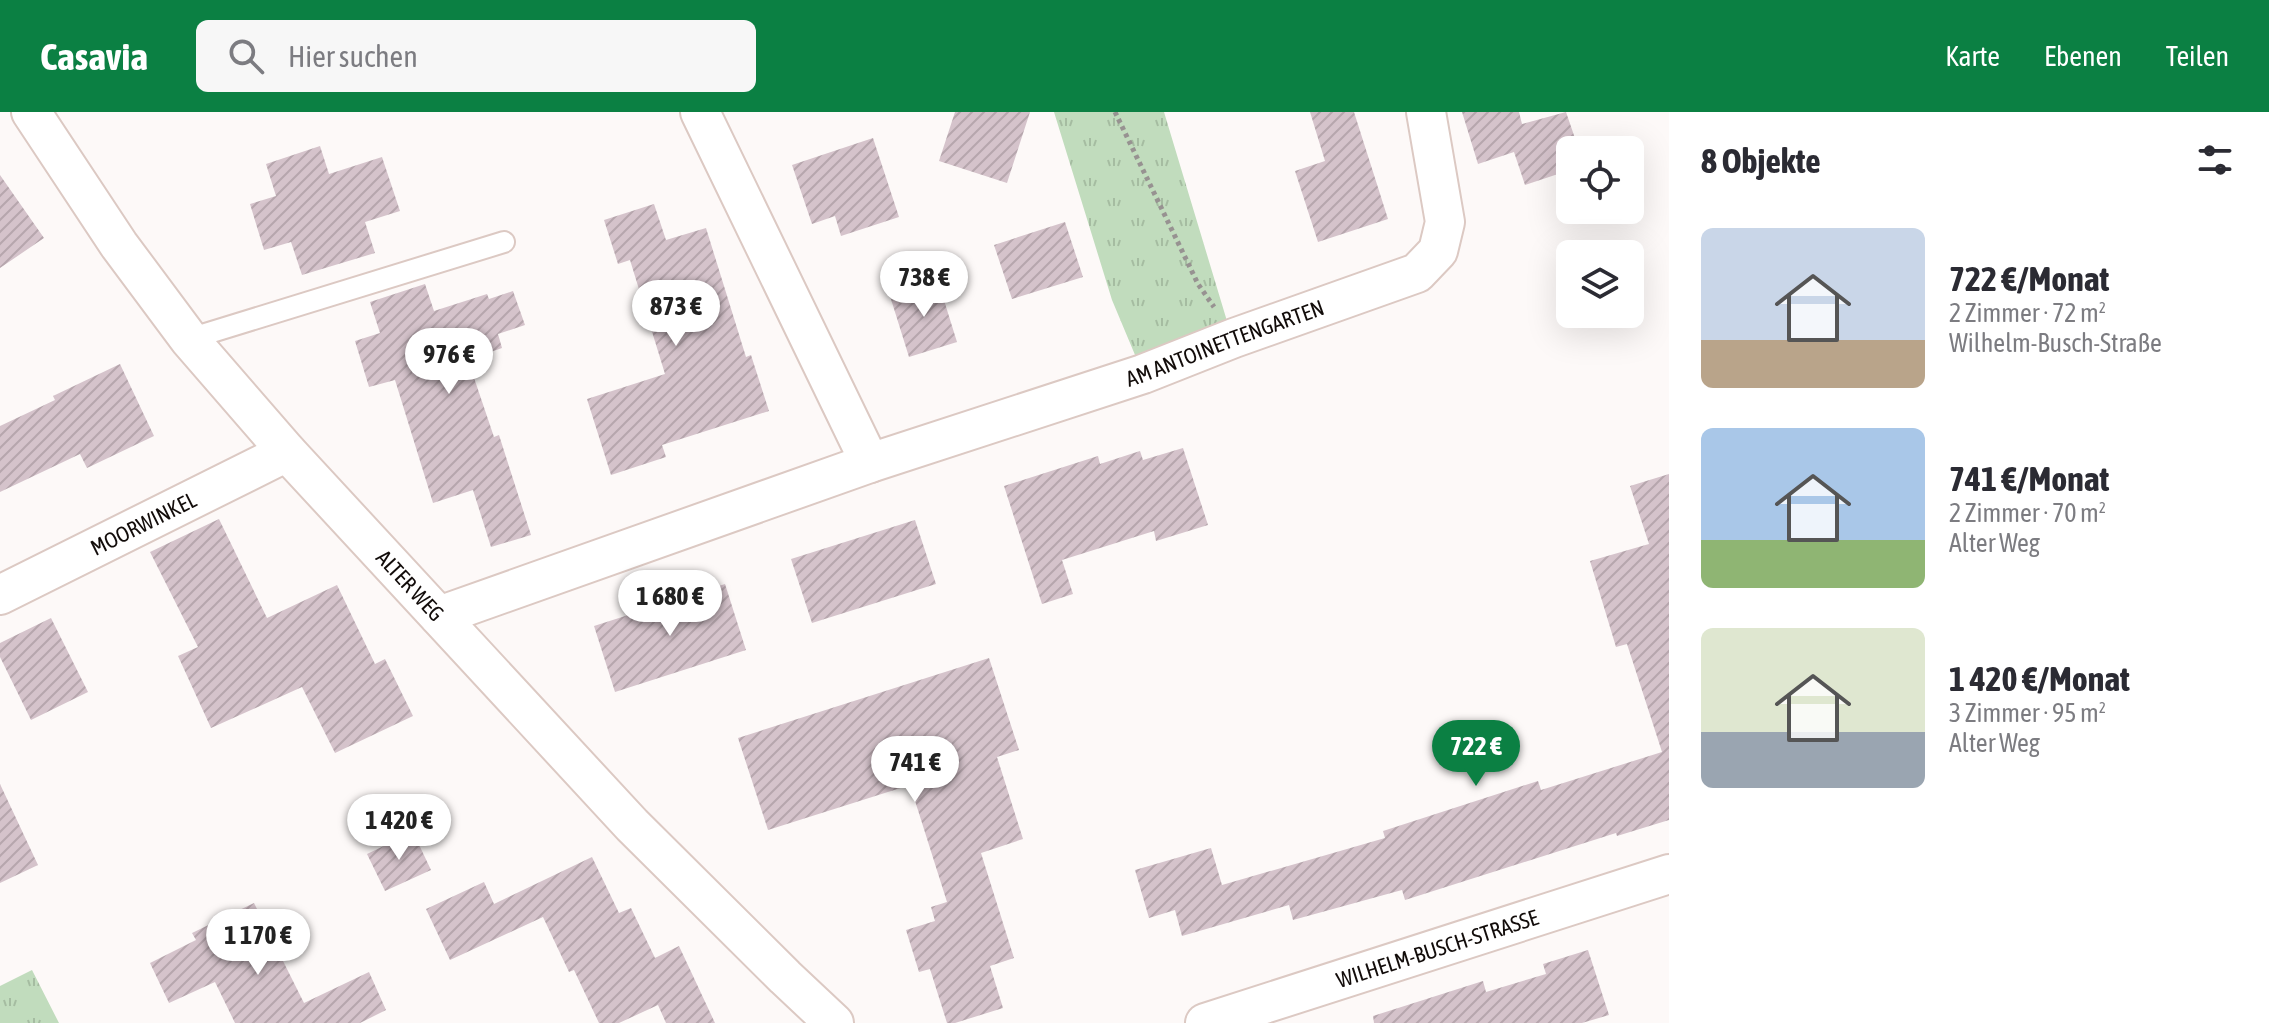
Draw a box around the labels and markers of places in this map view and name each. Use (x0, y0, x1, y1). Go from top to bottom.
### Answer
pin: 738 € (868, 251, 980, 319)
pin: 873 € (620, 280, 732, 348)
pin: 976 € (393, 328, 505, 396)
pin: 1 680 € (596, 570, 744, 638)
pin: 722 € (1420, 720, 1532, 788)
pin: 741 € (859, 736, 971, 804)
pin: 1 420 € (325, 794, 473, 862)
pin: 1 170 € (184, 909, 332, 977)

